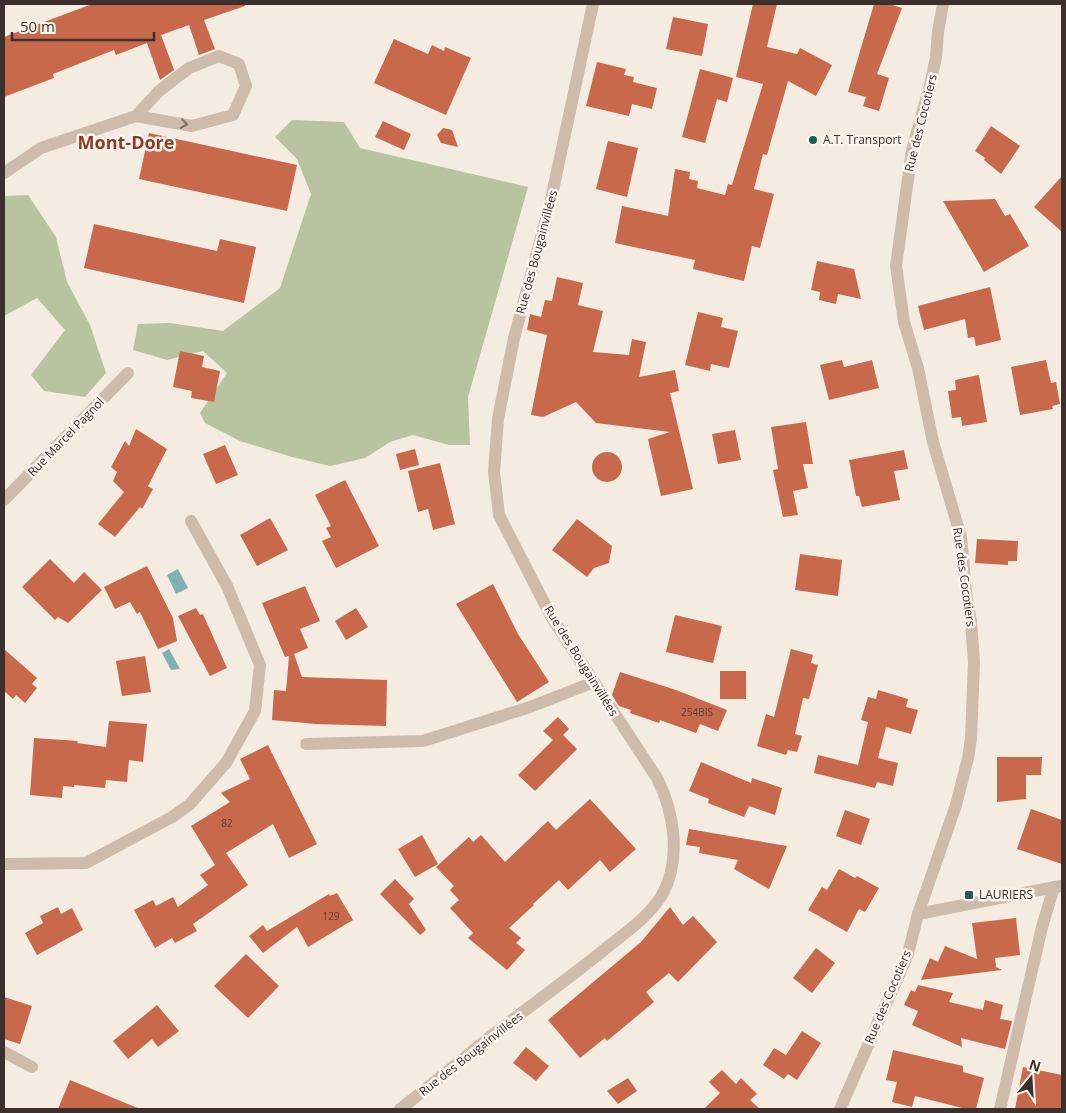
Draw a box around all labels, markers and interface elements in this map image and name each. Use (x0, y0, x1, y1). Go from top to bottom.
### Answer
scale bar (12, 10, 155, 42)
text: 50 m (20, 16, 55, 36)
street label: Rue des Cocotiers (900, 72, 941, 173)
one-way arrow (181, 118, 189, 129)
district label: Mont-Dore (78, 130, 174, 154)
place label: A.T. Transport (823, 131, 902, 148)
marker: A.T. Transport (807, 134, 819, 146)
street label: Rue des Bougainvillées (512, 188, 561, 316)
street label: Rue Marcel Pagnol (24, 393, 108, 480)
street label: Rue des Cocotiers (949, 526, 980, 628)
street label: Rue des Bougainvillées (540, 602, 623, 720)
house number: 254BIS (681, 705, 713, 719)
house number: 82 (221, 816, 233, 830)
place label: LAURIERS (979, 886, 1033, 903)
marker: LAURIERS (963, 889, 975, 901)
house number: 129 (322, 909, 340, 923)
street label: Rue des Cocotiers (860, 947, 915, 1046)
street label: Rue des Bougainvillées (415, 1007, 526, 1100)
north arrow (1006, 1053, 1056, 1103)
text: N (1027, 1054, 1044, 1076)

